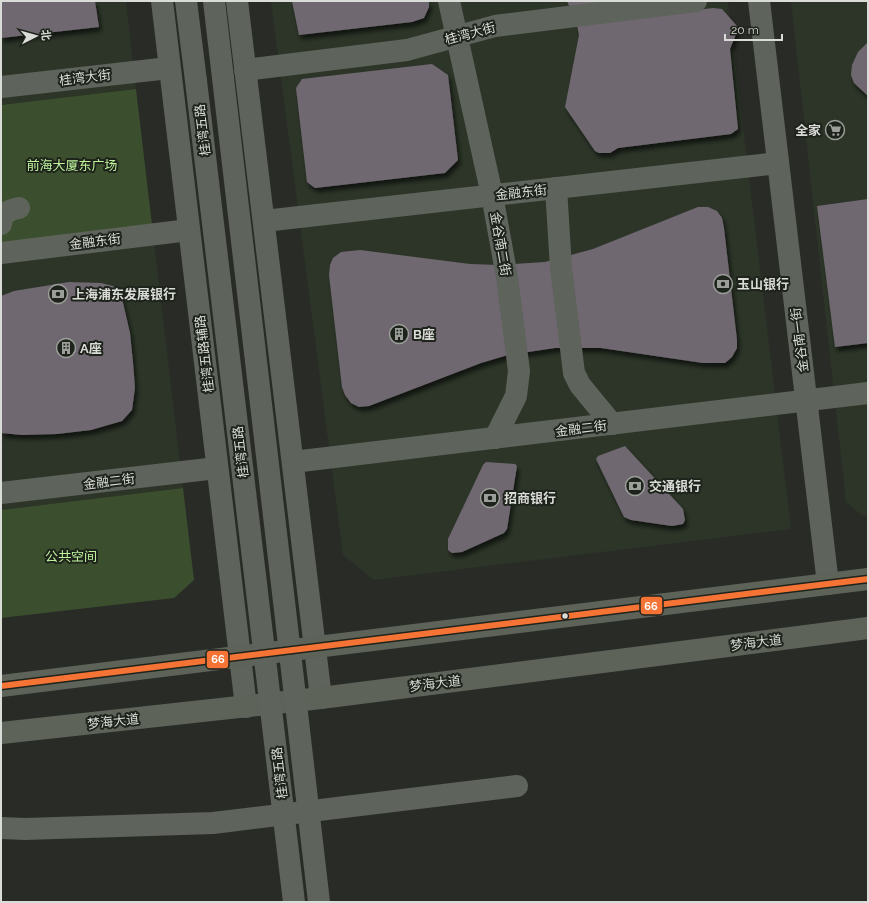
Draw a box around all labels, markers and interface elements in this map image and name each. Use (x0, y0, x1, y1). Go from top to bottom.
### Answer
north arrow (16, 16, 56, 56)
scale bar (725, 16, 782, 42)
street label: 桂湾大街 (443, 20, 497, 47)
text: 20 m (731, 23, 759, 37)
text: 北 (38, 29, 52, 41)
street label: 桂湾大街 (58, 67, 112, 88)
street label: 桂湾五路 (192, 103, 213, 157)
supermarket icon: 全家 (824, 119, 846, 141)
place label: 全家 (795, 123, 821, 138)
park label: 前海大厦东广场 (26, 158, 118, 173)
street label: 金融东街 (494, 182, 548, 203)
street label: 金谷南二街 (487, 211, 514, 277)
street label: 金融东街 (68, 231, 122, 252)
bank icon: 玉山银行 (712, 273, 734, 295)
place label: 玉山银行 (737, 277, 789, 292)
bank icon: 上海浦东发展银行 (47, 283, 69, 305)
place label: 上海浦东发展银行 (72, 287, 176, 302)
street label: 金谷南一街 (788, 307, 811, 373)
street label: 桂湾五路辅路 (192, 314, 217, 394)
building icon: B座 (388, 323, 410, 345)
place label: B座 (413, 327, 435, 342)
building icon: A座 (55, 337, 77, 359)
place label: A座 (80, 341, 102, 356)
street label: 金融二街 (554, 418, 608, 439)
street label: 桂湾五路 (230, 425, 251, 479)
street label: 金融二街 (82, 471, 136, 492)
bank icon: 交通银行 (624, 475, 646, 497)
place label: 交通银行 (649, 479, 701, 494)
bank icon: 招商银行 (479, 487, 501, 509)
place label: 招商银行 (504, 491, 556, 506)
park label: 公共空间 (45, 549, 97, 564)
line badge: 66 (640, 596, 663, 615)
text: 66 (644, 600, 658, 613)
unlabelled marker (560, 611, 570, 621)
street label: 梦海大道 (729, 632, 783, 653)
line badge: 66 (206, 650, 229, 669)
text: 66 (211, 653, 225, 666)
street label: 梦海大道 (408, 673, 462, 694)
street label: 梦海大道 (86, 711, 140, 732)
street label: 桂湾五路 (269, 746, 290, 800)

